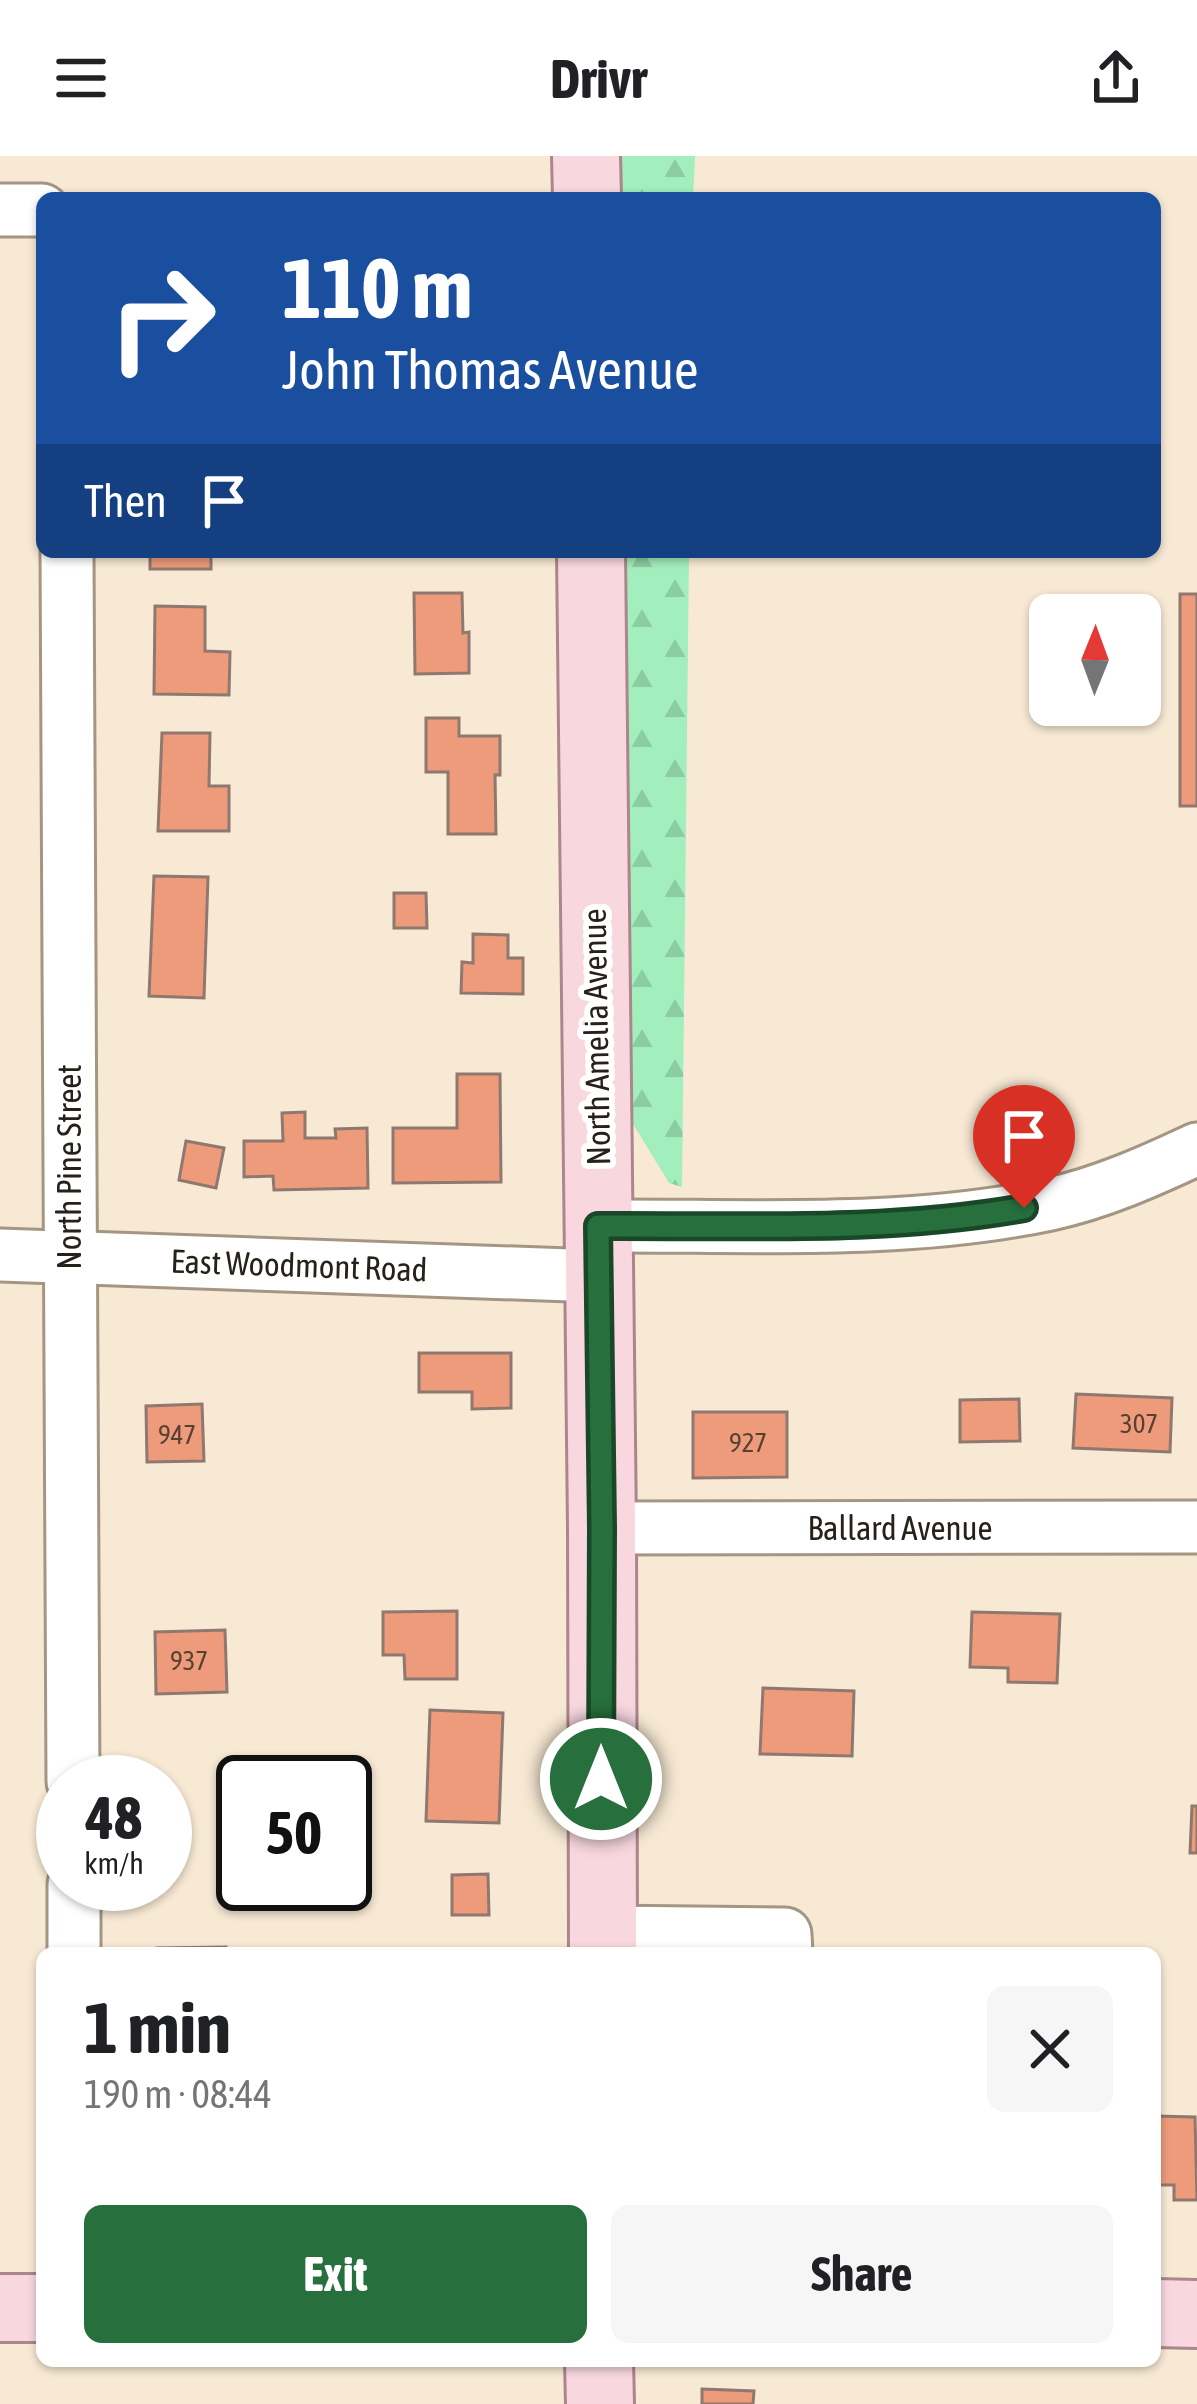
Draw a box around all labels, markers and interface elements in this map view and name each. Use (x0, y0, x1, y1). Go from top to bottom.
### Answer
icon: menu (48, 45, 114, 111)
icon: share (1083, 45, 1149, 111)
text: Drivr (550, 48, 647, 109)
icon: right (84, 240, 240, 396)
text: 110 m (282, 240, 472, 336)
text: John Thomas Avenue (282, 339, 699, 400)
icon: arrive (191, 468, 257, 534)
text: Then (84, 475, 167, 527)
north arrow (1029, 594, 1161, 726)
map controls (1029, 594, 1161, 726)
street label: North Amelia Avenue (575, 908, 617, 1166)
street label: North Pine Street (50, 1064, 88, 1270)
pin (973, 1085, 1075, 1208)
icon: arrive (991, 1103, 1057, 1169)
street label: East Woodmont Road (170, 1242, 428, 1288)
house number: 307 (1120, 1408, 1158, 1439)
house number: 947 (158, 1419, 196, 1450)
house number: 927 (729, 1427, 767, 1458)
street label: Ballard Avenue (807, 1509, 993, 1547)
house number: 937 (170, 1645, 208, 1676)
position arrow (538, 1716, 664, 1842)
speed limit sign: 50 (216, 1755, 372, 1911)
text: 48 (86, 1783, 142, 1852)
text: km/h (84, 1846, 144, 1880)
text: 1 min (84, 1986, 231, 2068)
button: close (987, 1986, 1113, 2112)
text: 190 m · 08:44 (84, 2072, 272, 2116)
button: Exit (84, 2205, 587, 2343)
button: Share (611, 2205, 1113, 2343)

